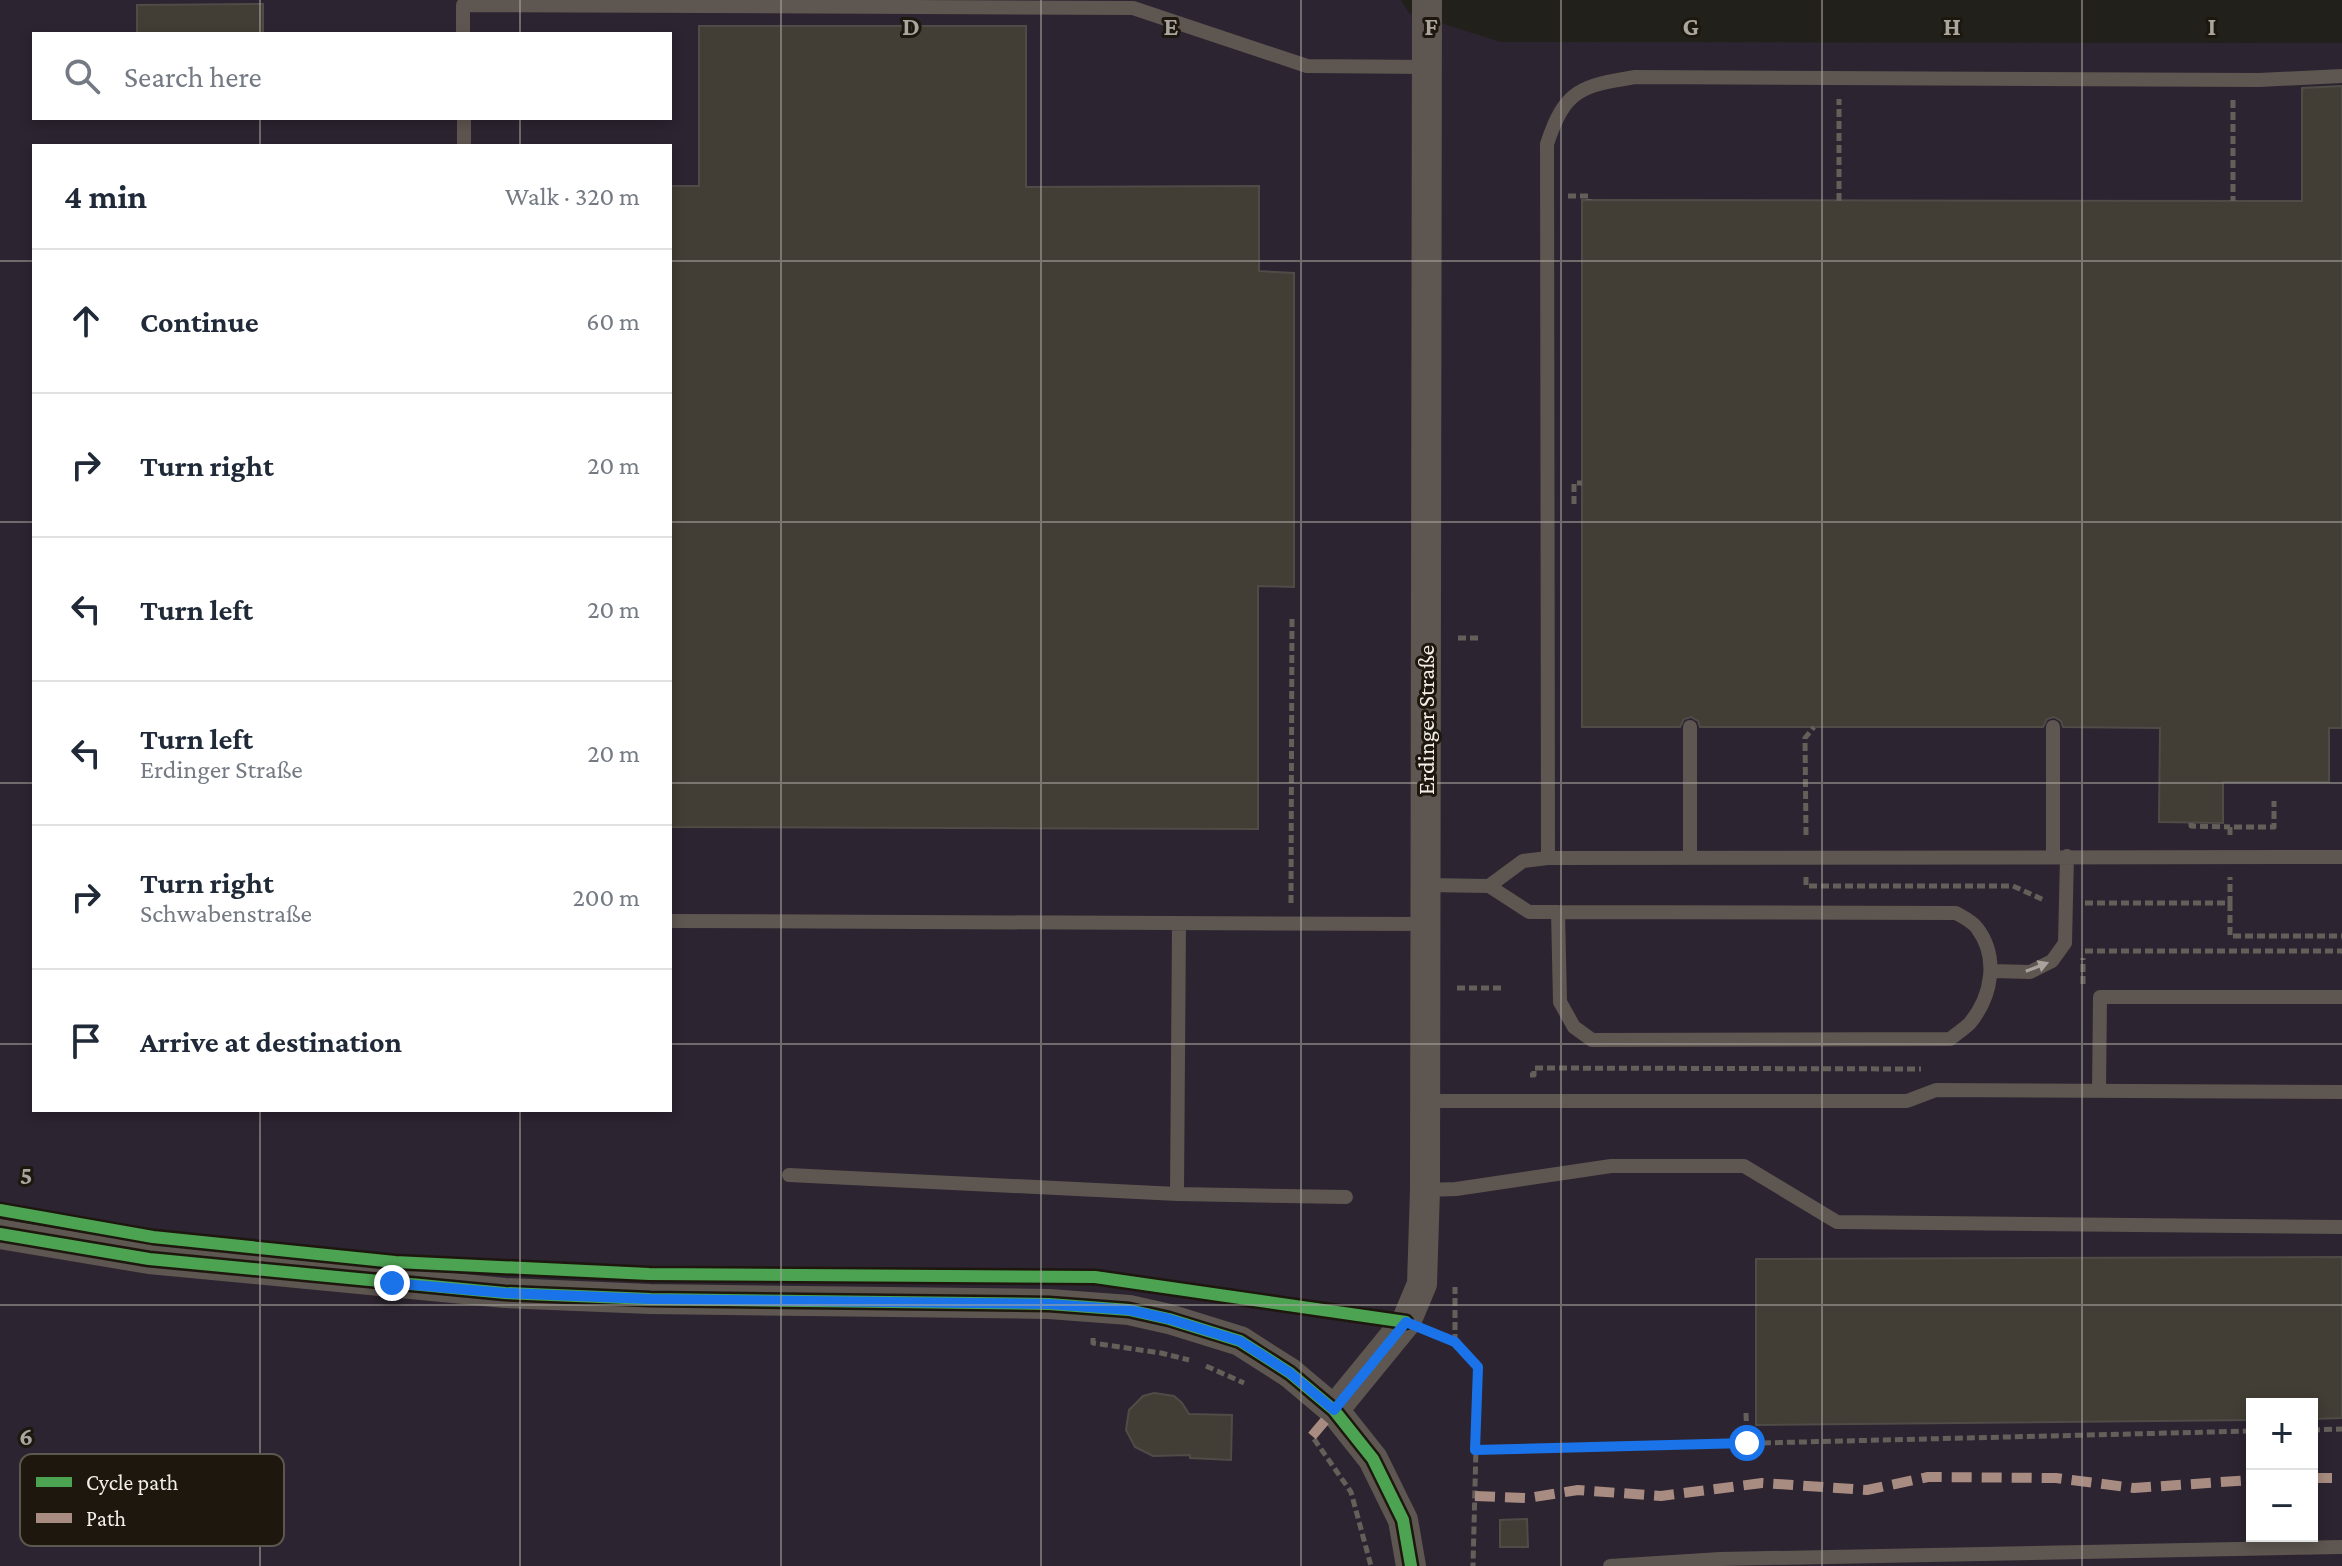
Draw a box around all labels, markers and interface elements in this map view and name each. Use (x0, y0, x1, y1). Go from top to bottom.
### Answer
text: D (902, 12, 920, 41)
text: E (1164, 12, 1179, 41)
text: F (1424, 12, 1438, 41)
text: G (1683, 12, 1699, 41)
text: H (1943, 12, 1961, 41)
text: I (2208, 12, 2216, 41)
search box (32, 32, 672, 120)
icon: search (60, 54, 104, 98)
text: Search here (124, 60, 262, 93)
text: 4 min (64, 178, 147, 215)
text: Walk · 320 m (505, 182, 640, 211)
icon: ahead (64, 299, 108, 343)
text: Continue (140, 305, 259, 338)
text: 60 m (586, 307, 640, 336)
icon: right (64, 443, 108, 487)
text: Turn right (140, 449, 274, 482)
text: 20 m (587, 451, 640, 480)
icon: left (64, 587, 108, 631)
text: Turn left (140, 593, 253, 626)
text: 20 m (587, 595, 640, 624)
street label: Erdinger Straße (1412, 645, 1439, 795)
text: Turn left (140, 722, 253, 755)
icon: left (64, 731, 108, 775)
text: 20 m (587, 739, 640, 768)
text: Erdinger Straße (140, 755, 303, 784)
text: Turn right (140, 866, 274, 899)
icon: right (64, 875, 108, 919)
text: 200 m (572, 883, 640, 912)
text: Schwabenstraße (140, 899, 312, 928)
one-way arrow (2026, 960, 2050, 973)
icon: arrive (64, 1019, 108, 1063)
text: Arrive at destination (140, 1025, 402, 1058)
text: 5 (20, 1161, 32, 1190)
route end (374, 1265, 410, 1301)
map controls (2246, 1398, 2318, 1542)
button: + (2246, 1398, 2318, 1470)
text: 6 (19, 1422, 33, 1451)
route start (1729, 1425, 1765, 1461)
legend (20, 1454, 284, 1546)
text: Cycle path (86, 1470, 178, 1495)
button: − (2246, 1470, 2318, 1542)
text: Path (86, 1506, 126, 1531)

